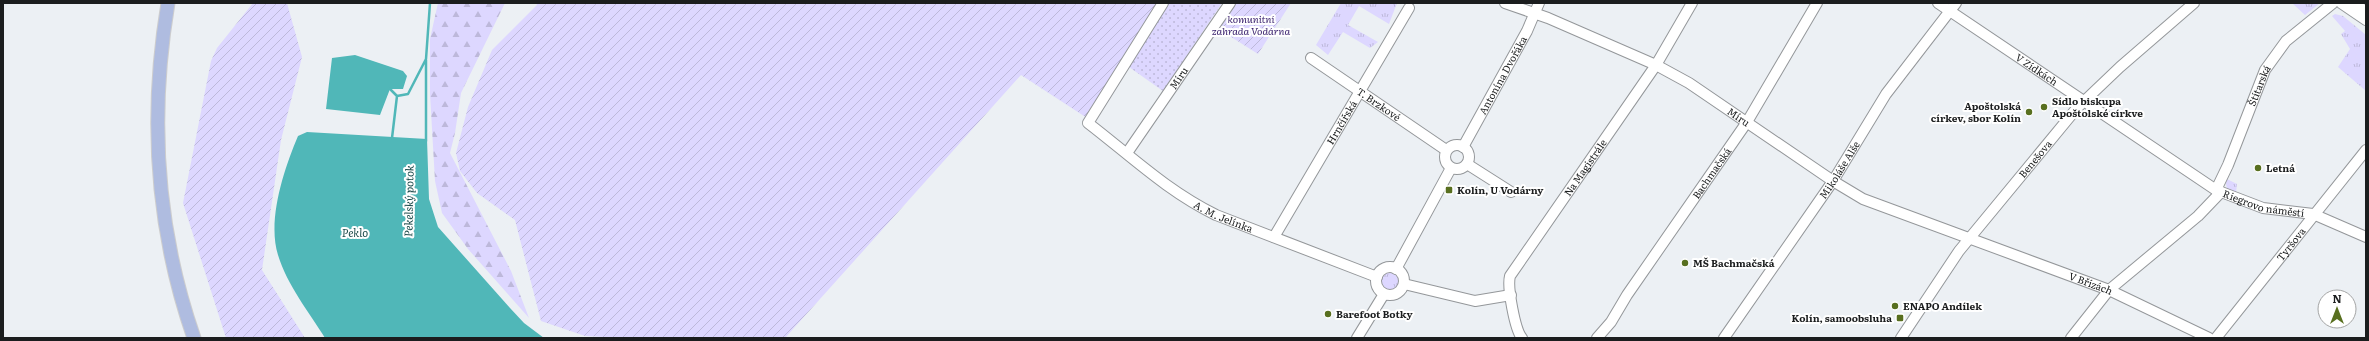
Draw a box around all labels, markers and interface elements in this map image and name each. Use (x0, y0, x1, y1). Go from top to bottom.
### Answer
park label: komunitní zahrada Vodárna (1212, 11, 1290, 38)
street label: Antonína Dvořáka (1474, 32, 1530, 117)
street label: V Zídkách (2013, 49, 2062, 89)
street label: Štítarská (2244, 61, 2274, 108)
street label: Míru (1165, 63, 1192, 92)
street label: T. Brzkové (1354, 83, 1404, 124)
place label: Sídlo biskupa Apoštolské církve (2052, 93, 2143, 120)
street label: Hrnčířská (1322, 97, 1360, 147)
place label: Apoštolská církev, sbor Kolín (1931, 98, 2021, 125)
marker: Sídlo biskupa Apoštolské církve (2039, 102, 2049, 112)
street label: Míru (1725, 103, 1754, 130)
marker: Apoštolská církev, sbor Kolín (2024, 107, 2034, 117)
street label: Na Magistrále (1560, 136, 1610, 199)
street label: Benešova (2015, 136, 2055, 181)
street label: Mikoláše Alše (1815, 138, 1863, 201)
street label: Bachmačská (1688, 144, 1735, 202)
place label: Letná (2266, 160, 2295, 175)
marker: Letná (2253, 163, 2263, 173)
water label: Pekelský potok (399, 165, 417, 237)
place label: Kolín, U Vodárny (1457, 182, 1544, 197)
marker: Kolín, U Vodárny (1444, 185, 1454, 195)
street label: Riegrovo náměstí (2221, 185, 2306, 220)
street label: A. M. Jelínka (1191, 197, 1256, 236)
street label: Tyršova (2272, 223, 2309, 264)
water label: Peklo (342, 224, 368, 240)
place label: MŠ Bachmačská (1693, 255, 1775, 270)
marker: MŠ Bachmačská (1680, 258, 1690, 268)
street label: V Břízách (2067, 268, 2116, 298)
north arrow (2317, 289, 2357, 329)
text: N (2332, 290, 2342, 306)
place label: ENAPO Andílek (1903, 298, 1982, 313)
marker: ENAPO Andílek (1890, 301, 1900, 311)
place label: Barefoot Botky (1336, 306, 1413, 321)
marker: Barefoot Botky (1323, 309, 1333, 319)
place label: Kolín, samoobsluha (1791, 310, 1892, 325)
marker: Kolín, samoobsluha (1895, 313, 1905, 323)

